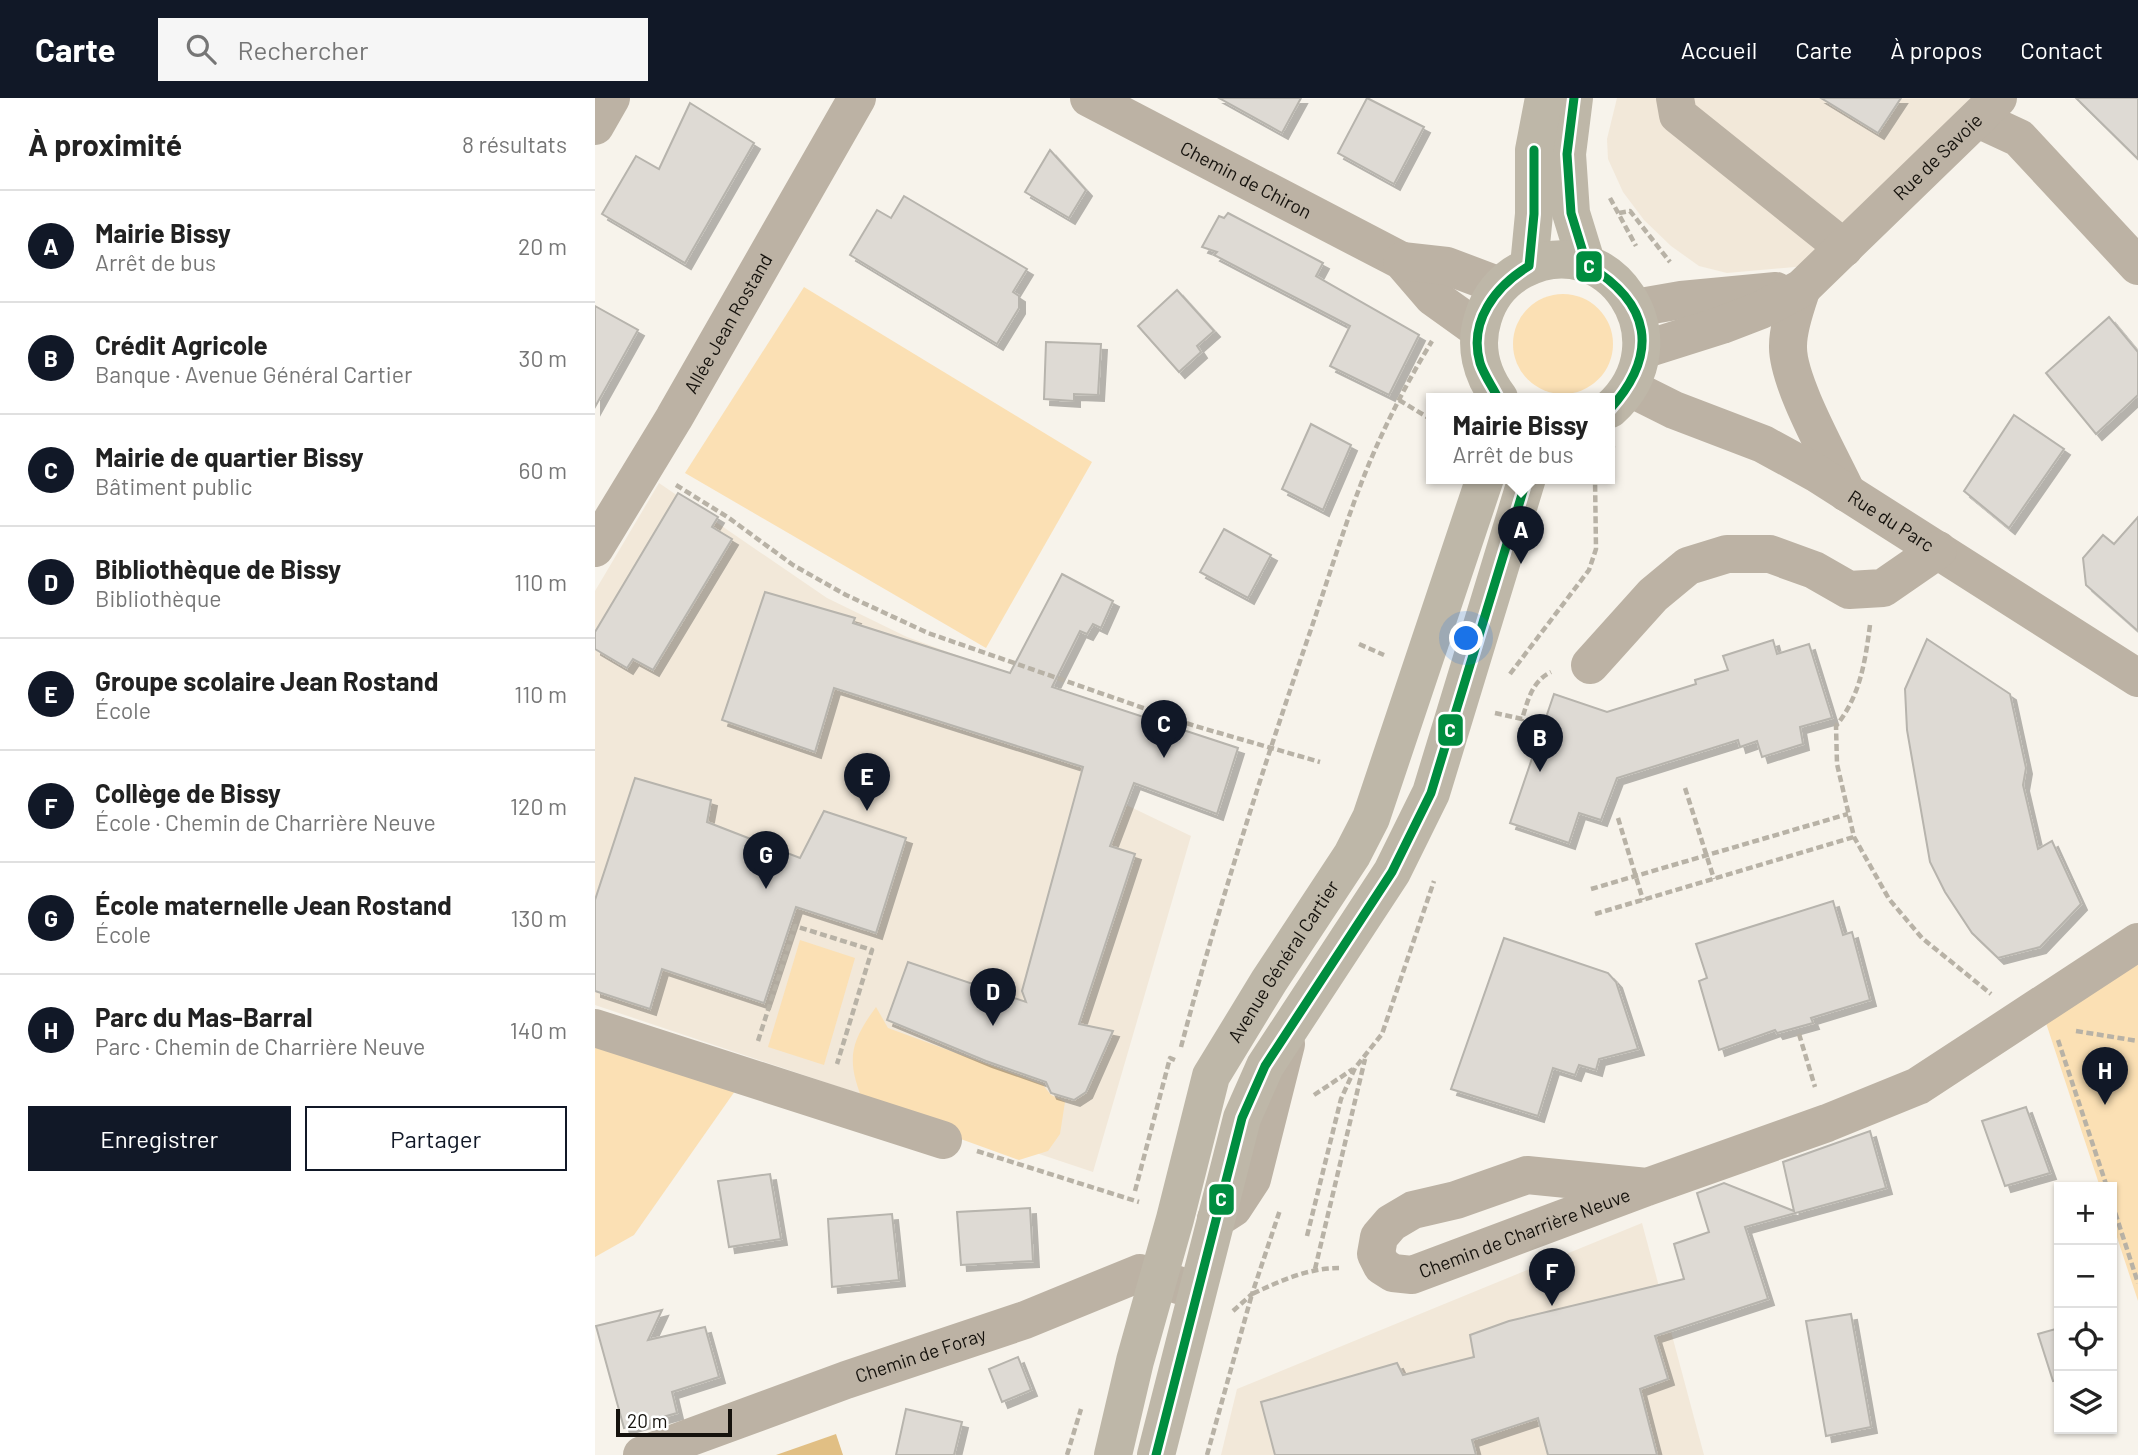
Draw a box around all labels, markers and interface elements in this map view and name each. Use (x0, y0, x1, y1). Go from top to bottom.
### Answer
search box (158, 18, 648, 81)
text: Carte (35, 29, 116, 69)
icon: search (182, 30, 220, 68)
text: Rechercher (238, 34, 368, 65)
text: Accueil (1681, 35, 1757, 64)
text: Carte (1795, 35, 1852, 64)
text: À propos (1890, 35, 1982, 64)
text: Contact (2020, 35, 2103, 64)
street label: Rue de Savoie (1888, 108, 1986, 204)
text: À proximité (28, 126, 182, 162)
text: 8 résultats (462, 130, 567, 158)
street label: Chemin de Chiron (1177, 136, 1316, 223)
text: Mairie Bissy (95, 217, 231, 248)
text: A (43, 232, 59, 260)
text: 20 m (518, 232, 567, 260)
text: Arrêt de bus (95, 248, 216, 276)
street label: Allée Jean Rostand (679, 249, 777, 397)
line badge: C (1575, 250, 1603, 283)
text: C (1583, 254, 1595, 277)
text: Crédit Agricole (95, 329, 268, 360)
text: B (44, 344, 58, 372)
text: 30 m (519, 344, 567, 372)
text: Banque · Avenue Général Cartier (95, 360, 412, 388)
popup (1426, 393, 1615, 484)
text: Mairie Bissy (1453, 409, 1588, 440)
text: Arrêt de bus (1453, 440, 1574, 468)
text: Mairie de quartier Bissy (95, 441, 364, 472)
text: C (44, 456, 58, 484)
text: 60 m (519, 456, 567, 484)
text: Bâtiment public (95, 472, 252, 500)
street label: Rue du Parc (1844, 484, 1939, 556)
pin: A (1498, 506, 1544, 564)
text: Bibliothèque de Bissy (95, 553, 341, 584)
text: D (44, 568, 58, 596)
text: 110 m (514, 568, 567, 596)
text: Bibliothèque (95, 584, 222, 612)
your location (1449, 621, 1483, 655)
text: Groupe scolaire Jean Rostand (95, 665, 438, 696)
text: E (44, 680, 58, 708)
text: 110 m (514, 680, 567, 708)
text: École (95, 696, 151, 724)
pin: C (1141, 700, 1187, 758)
line badge: C (1437, 713, 1464, 747)
pin: B (1517, 714, 1563, 772)
text: C (1444, 718, 1456, 741)
pin: E (844, 753, 890, 811)
text: Collège de Bissy (95, 777, 281, 808)
text: F (45, 792, 57, 820)
text: 120 m (510, 792, 567, 820)
text: École · Chemin de Charrière Neuve (95, 808, 436, 836)
pin: G (743, 831, 789, 889)
street label: Avenue Général Cartier (1222, 876, 1343, 1046)
text: École maternelle Jean Rostand (95, 889, 452, 920)
text: G (44, 904, 58, 932)
text: 130 m (510, 904, 567, 932)
text: École (95, 920, 151, 948)
pin: D (970, 968, 1016, 1026)
text: Parc du Mas-Barral (95, 1001, 313, 1032)
text: H (44, 1016, 58, 1044)
text: 140 m (510, 1016, 567, 1044)
text: Parc · Chemin de Charrière Neuve (95, 1032, 425, 1060)
pin: H (2082, 1047, 2128, 1105)
button: Enregistrer (28, 1106, 291, 1171)
button: Partager (305, 1106, 567, 1171)
street label: Chemin de Charrière Neuve (1415, 1182, 1633, 1282)
map controls (2054, 1182, 2117, 1434)
button: + (2054, 1182, 2117, 1245)
line badge: C (1208, 1183, 1235, 1216)
text: C (1215, 1187, 1227, 1210)
button: − (2054, 1245, 2117, 1308)
pin: F (1529, 1248, 1575, 1306)
button: locate (2054, 1308, 2117, 1371)
street label: Chemin de Foray (852, 1322, 989, 1387)
button: layers (2054, 1371, 2117, 1434)
scale bar (616, 1406, 731, 1438)
text: 20 m (627, 1409, 667, 1432)

